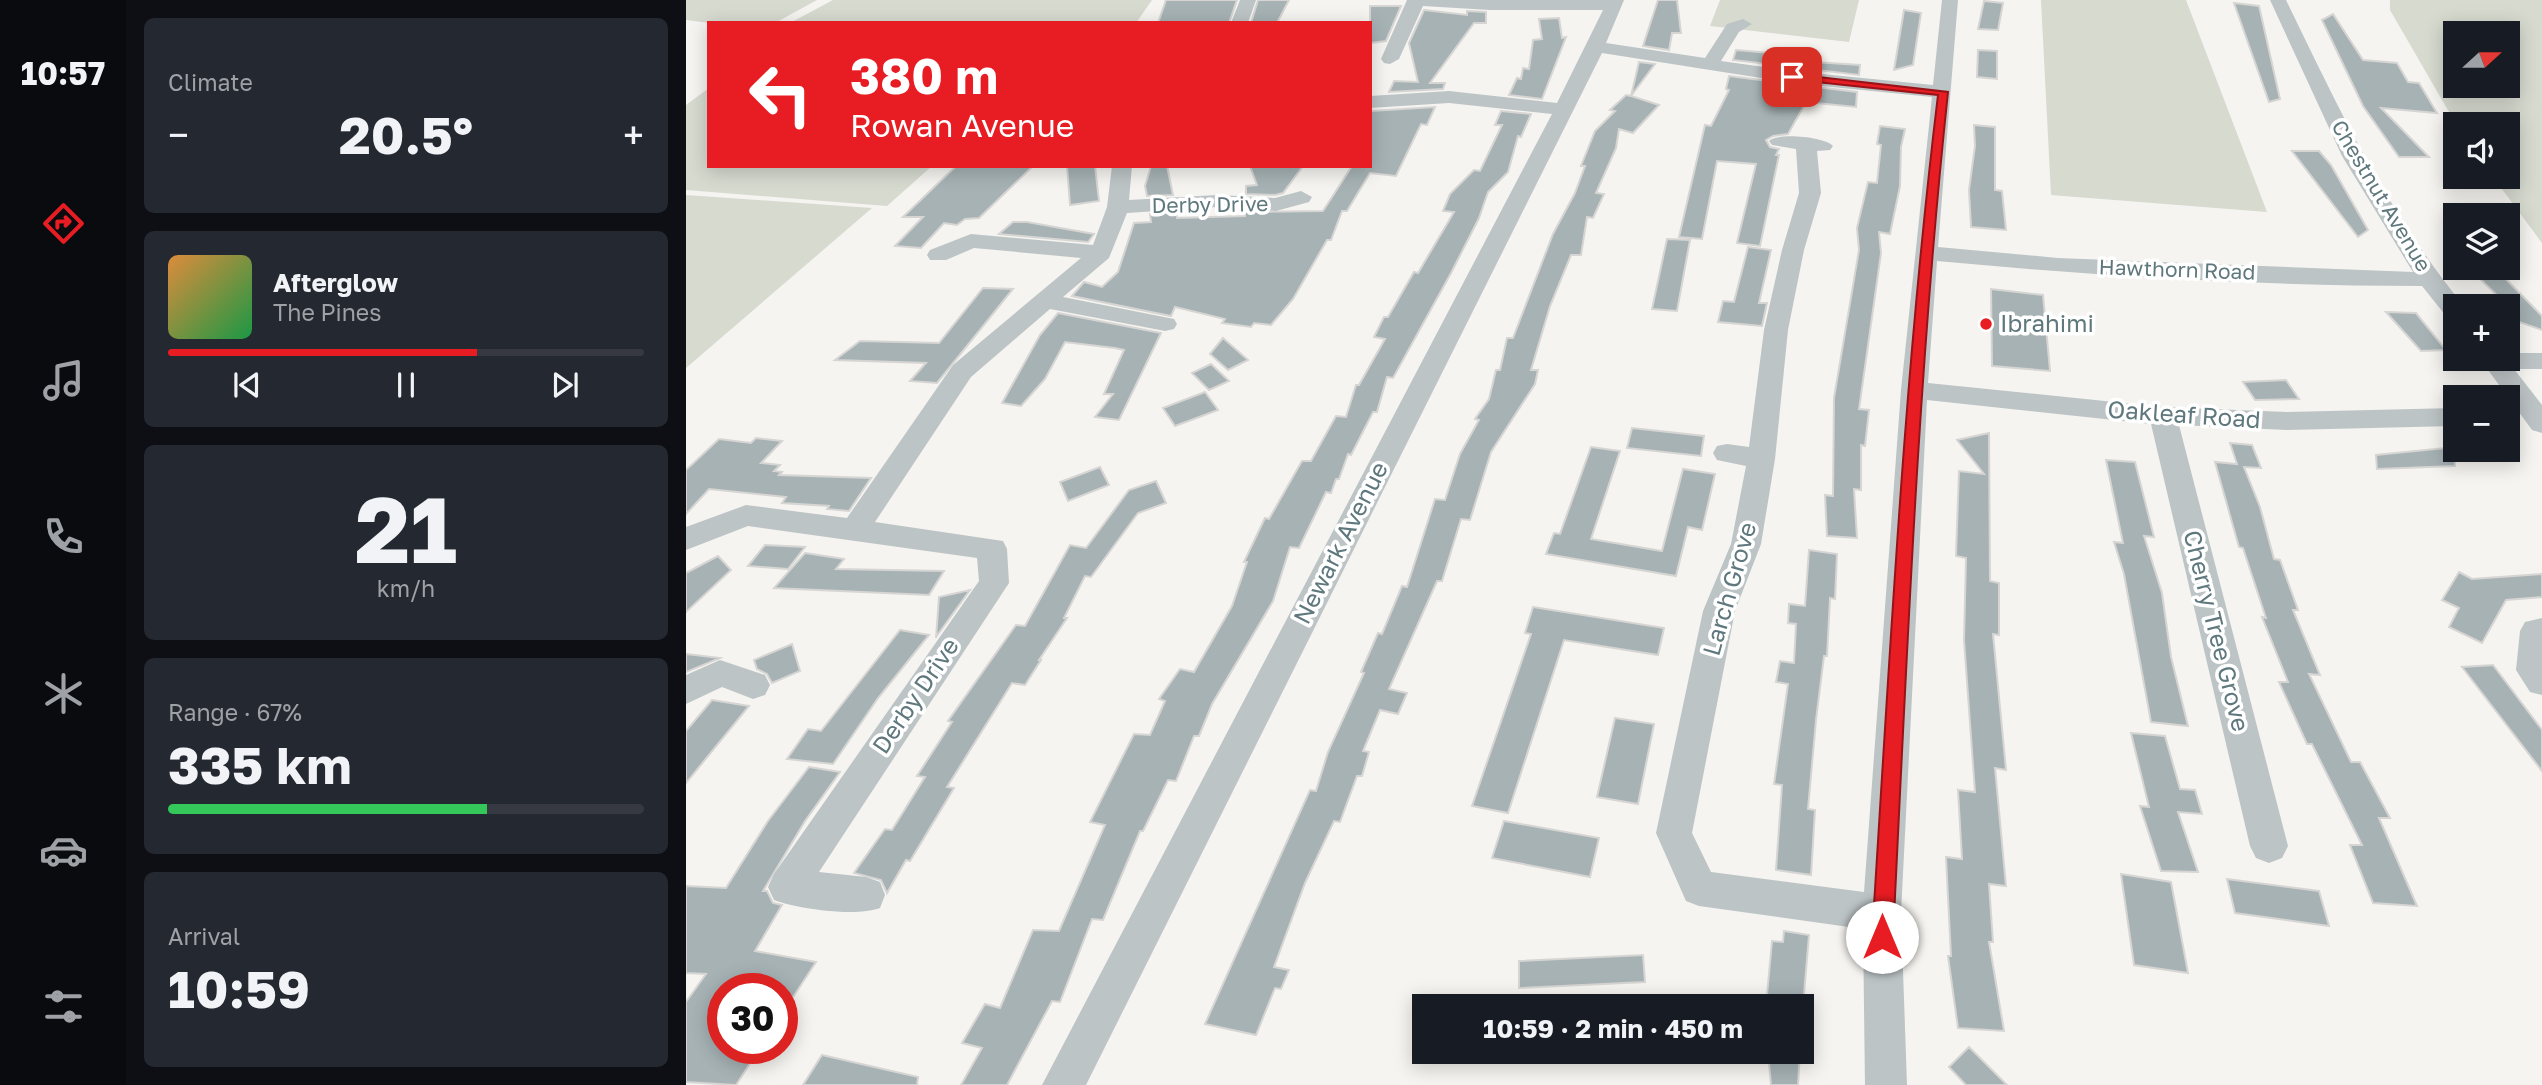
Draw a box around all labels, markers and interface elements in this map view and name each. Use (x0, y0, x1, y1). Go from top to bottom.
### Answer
north arrow (2443, 21, 2520, 98)
map controls (2443, 21, 2520, 462)
text: 380 m (850, 46, 998, 105)
pin (1762, 47, 1822, 107)
icon: left (735, 49, 826, 140)
text: 10:57 (21, 54, 105, 92)
icon: arrive (1773, 58, 1811, 96)
text: Climate (168, 68, 253, 96)
text: 20.5° (339, 103, 473, 165)
text: Rowan Avenue (850, 106, 1074, 144)
text: − (168, 112, 189, 157)
text: + (623, 112, 644, 157)
button: sound (2443, 112, 2520, 189)
street label: Chestnut Avenue (2326, 115, 2437, 276)
street label: Derby Drive (1151, 190, 1269, 218)
icon: directions (39, 199, 88, 248)
button: layers (2443, 203, 2520, 280)
street label: Hawthorn Road (2098, 253, 2256, 285)
text: Afterglow (273, 267, 398, 298)
button: + (2443, 294, 2520, 371)
text: The Pines (273, 298, 381, 326)
place label: Ibrahimi (2000, 308, 2094, 337)
marker: Ibrahimi (1978, 316, 1994, 332)
icon: music (39, 356, 88, 405)
icon: previous (228, 366, 266, 404)
icon: pause (387, 366, 425, 404)
icon: next (546, 366, 584, 404)
button: − (2443, 385, 2520, 462)
street label: Oakleaf Road (2107, 394, 2262, 433)
street label: Newark Avenue (1286, 456, 1393, 628)
text: 21 (355, 474, 457, 583)
icon: phone (39, 512, 88, 561)
street label: Larch Grove (1696, 519, 1761, 659)
street label: Cherry Tree Grove (2178, 527, 2256, 734)
text: km/h (377, 574, 435, 602)
street label: Derby Drive (865, 632, 964, 759)
icon: climate (39, 669, 88, 718)
text: Range · 67% (168, 698, 302, 726)
text: 335 km (168, 733, 352, 795)
icon: car (39, 826, 88, 875)
position arrow (1845, 900, 1919, 974)
text: Arrival (168, 922, 240, 950)
text: 10:59 (168, 957, 310, 1019)
speed limit sign: 30 (707, 973, 798, 1064)
icon: filters (39, 982, 88, 1031)
text: 10:59 · 2 min · 450 m (1483, 1013, 1743, 1044)

